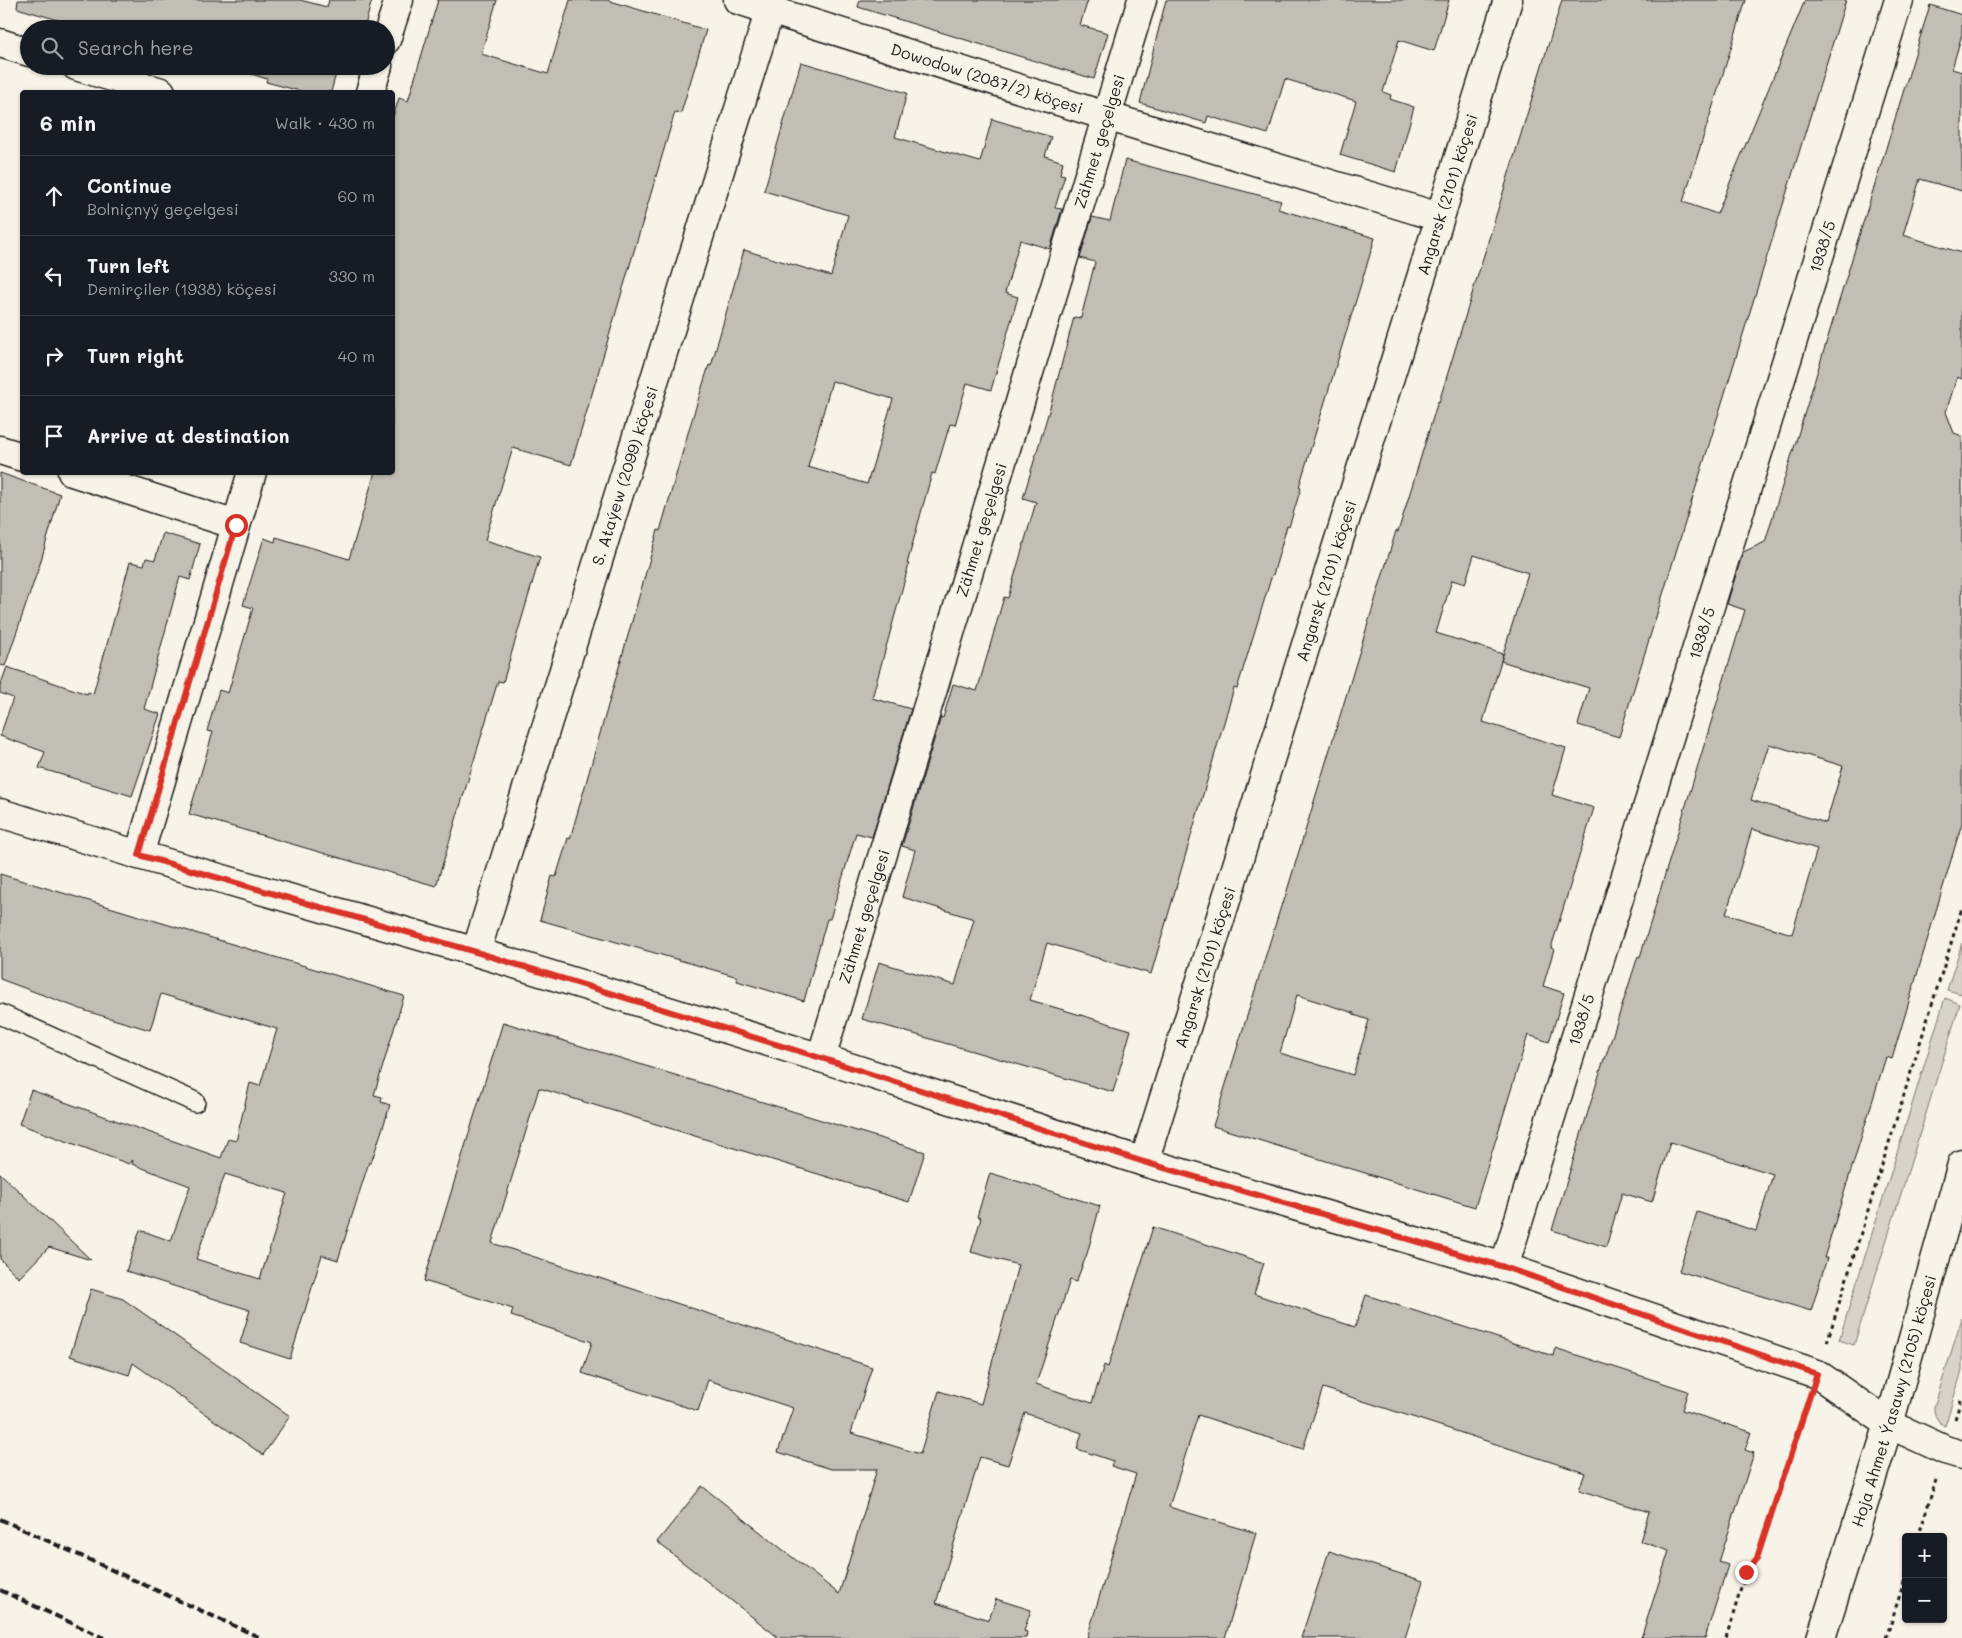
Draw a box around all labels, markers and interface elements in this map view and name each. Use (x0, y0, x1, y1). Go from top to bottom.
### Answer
search box (20, 20, 395, 75)
icon: search (38, 34, 66, 62)
text: Search here (78, 35, 194, 60)
street label: Dowodow (2087/2) köçesi (888, 38, 1086, 118)
street label: Zähmet geçelgesi (1068, 72, 1129, 211)
text: 6 min (40, 109, 96, 136)
street label: Angarsk (2101) köçesi (1412, 111, 1482, 277)
text: Walk · 430 m (275, 112, 375, 133)
text: Continue (87, 173, 172, 198)
icon: ahead (40, 182, 68, 210)
text: 60 m (338, 185, 375, 206)
text: Bolniçnyý geçelgesi (87, 198, 239, 219)
street label: 1938/5 (1804, 218, 1840, 275)
text: Turn left (87, 253, 170, 278)
icon: left (40, 262, 68, 290)
text: 330 m (329, 265, 375, 286)
text: Demirçiler (1938) köçesi (87, 278, 277, 299)
icon: right (40, 342, 68, 370)
text: Turn right (87, 343, 184, 368)
text: 40 m (338, 345, 375, 366)
street label: S. Ataýew (2099) köçesi (586, 383, 662, 568)
icon: arrive (40, 422, 68, 450)
text: Arrive at destination (87, 423, 290, 448)
street label: Zähmet geçelgesi (951, 460, 1011, 599)
street label: Angarsk (2101) köçesi (1290, 497, 1361, 664)
route start (225, 514, 248, 537)
street label: 1938/5 (1683, 604, 1719, 662)
street label: Zähmet geçelgesi (833, 847, 894, 986)
street label: Angarsk (2101) köçesi (1169, 884, 1240, 1050)
street label: 1938/5 (1563, 991, 1599, 1048)
street label: Hoja Ahmet Ýasawy (2105) köçesi (1846, 1272, 1940, 1529)
map controls (1902, 1533, 1947, 1623)
button: + (1902, 1533, 1947, 1578)
route end (1735, 1561, 1758, 1584)
button: − (1902, 1578, 1947, 1623)

